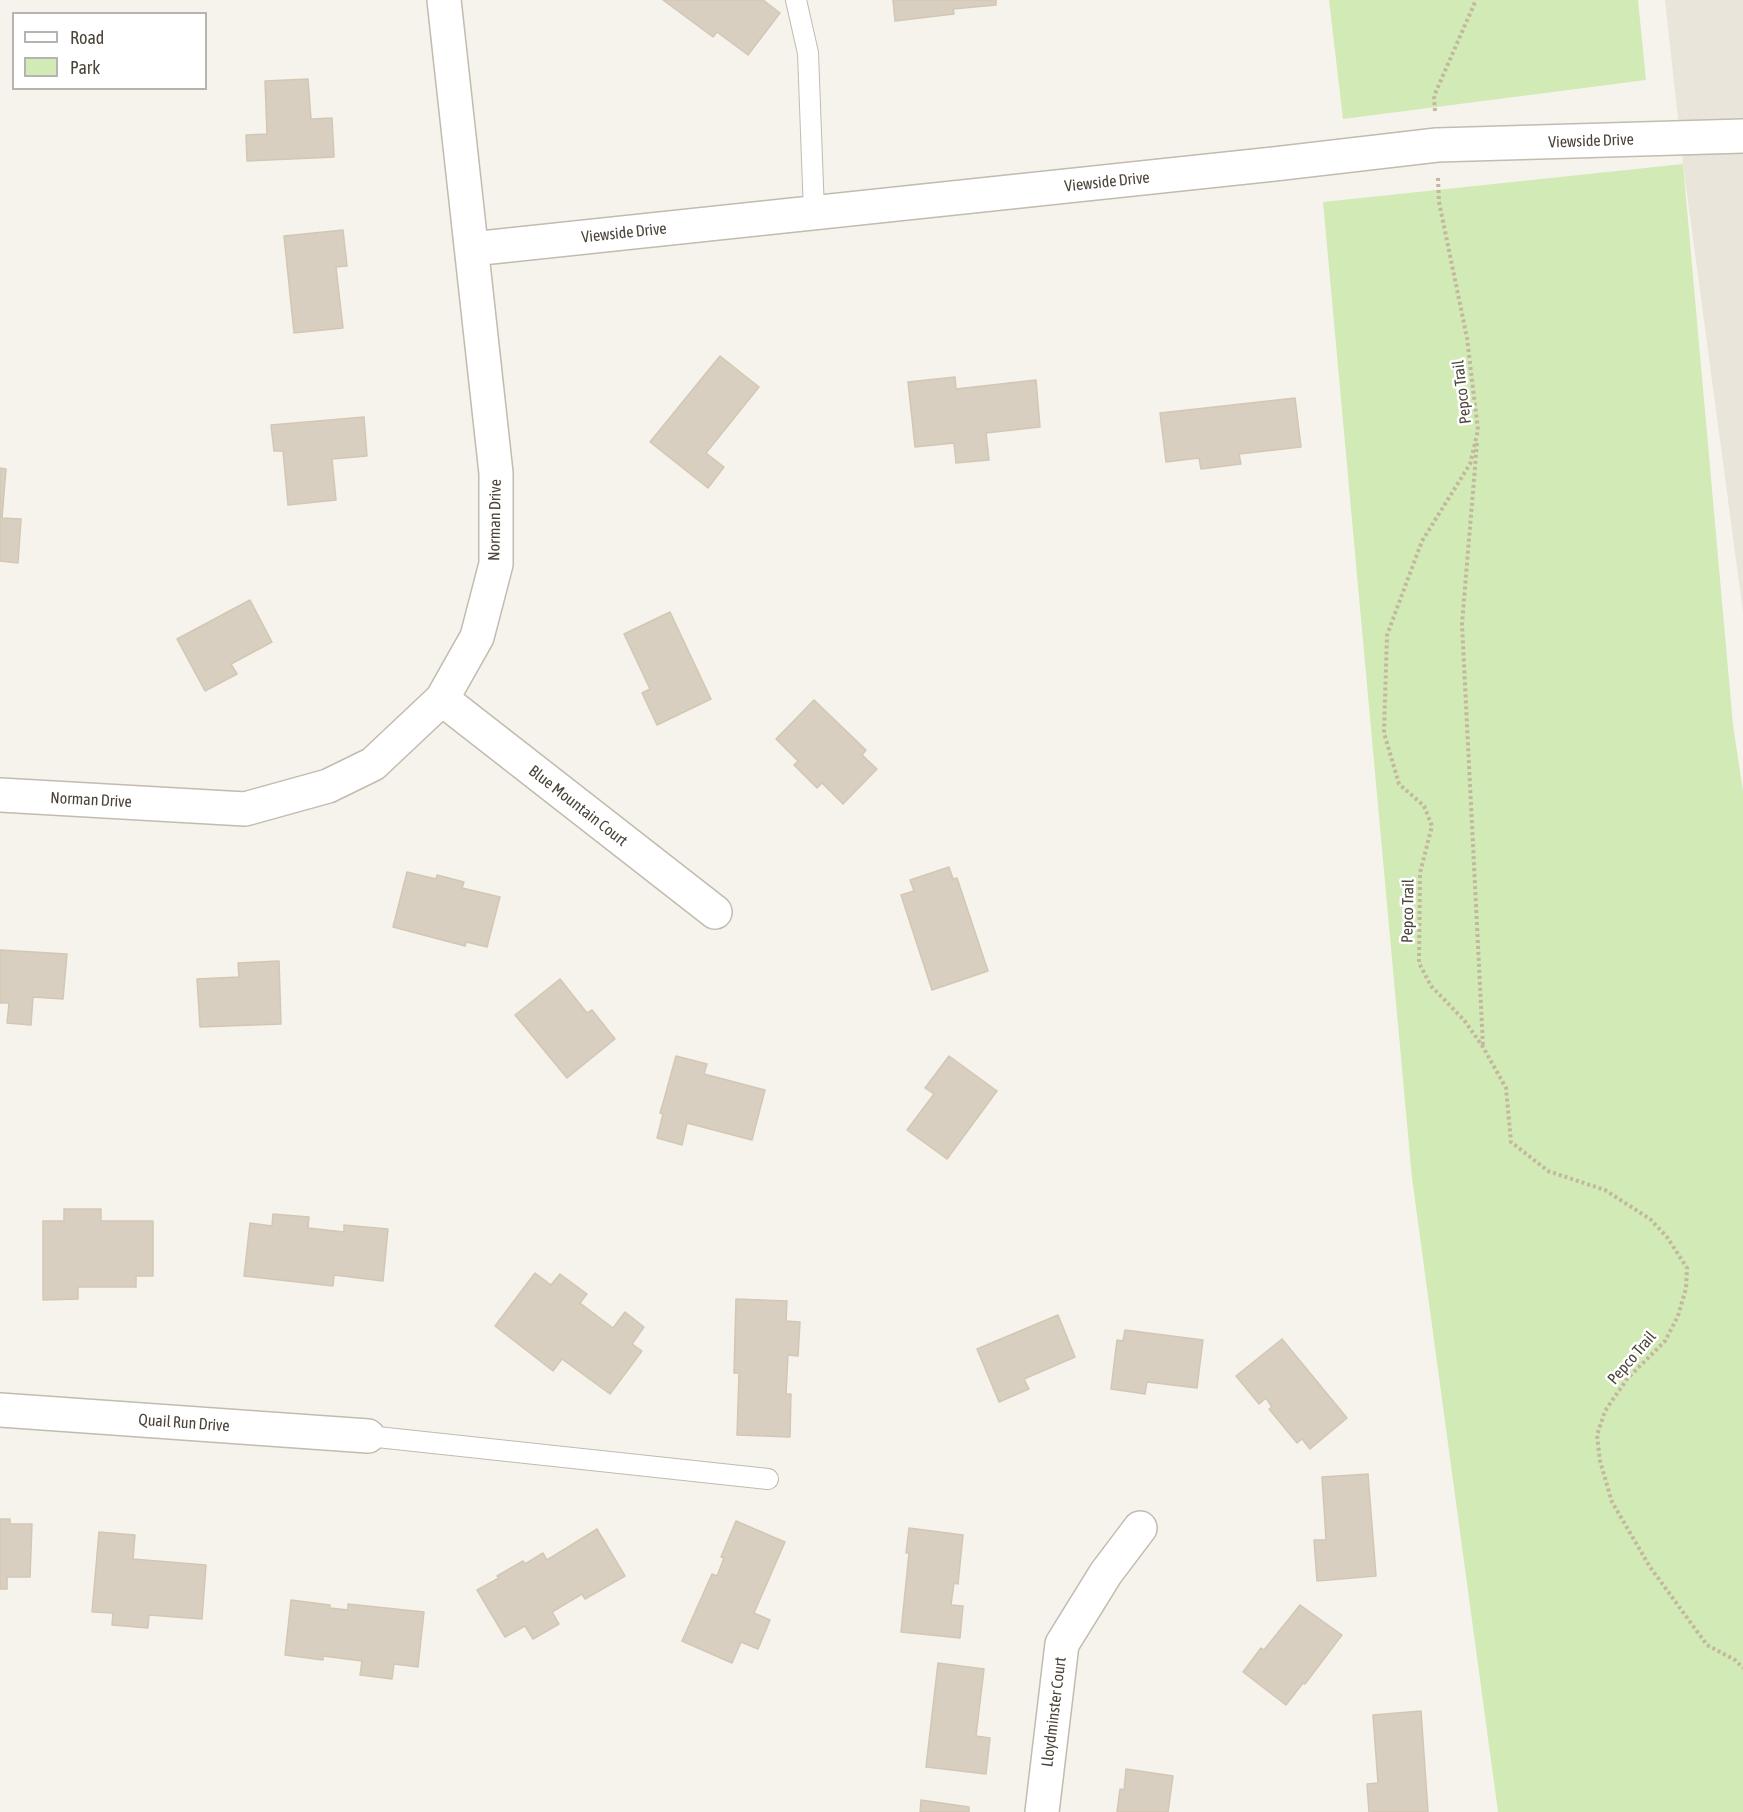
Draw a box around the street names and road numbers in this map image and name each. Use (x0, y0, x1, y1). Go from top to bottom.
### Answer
street label: Viewside Drive (1548, 130, 1634, 152)
street label: Viewside Drive (1063, 168, 1151, 196)
street label: Viewside Drive (580, 219, 668, 247)
street label: Pepco Trail (1449, 359, 1475, 425)
street label: Norman Drive (485, 479, 505, 561)
street label: Blue Mountain Court (525, 761, 631, 851)
street label: Norman Drive (50, 788, 132, 812)
street label: Pepco Trail (1398, 879, 1418, 943)
street label: Pepco Trail (1604, 1328, 1660, 1388)
street label: Quail Run Drive (138, 1410, 230, 1436)
street label: Lloydminster Court (1038, 1656, 1070, 1768)

